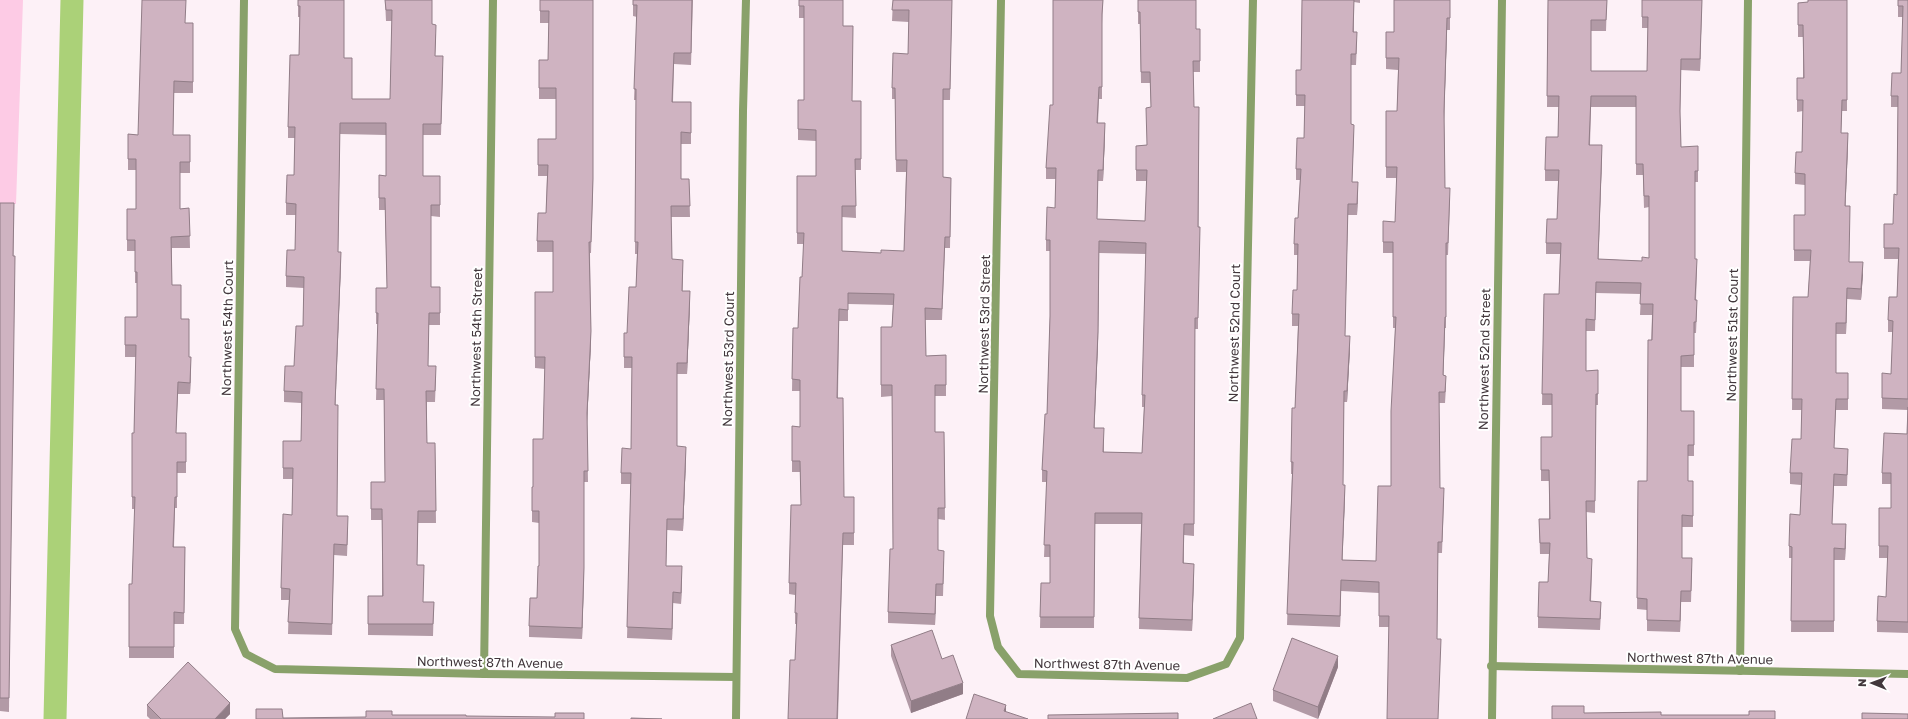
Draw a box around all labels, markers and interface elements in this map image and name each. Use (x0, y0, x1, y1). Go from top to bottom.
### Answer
street label: Northwest 53rd Street (975, 254, 993, 394)
street label: Northwest 54th Court (218, 260, 236, 396)
street label: Northwest 52nd Court (1225, 264, 1243, 402)
street label: Northwest 54th Street (467, 267, 485, 407)
street label: Northwest 51st Court (1723, 268, 1741, 402)
street label: Northwest 52nd Street (1475, 288, 1493, 430)
street label: Northwest 53rd Court (719, 291, 737, 427)
street label: Northwest 87th Avenue (1627, 649, 1773, 667)
street label: Northwest 87th Avenue (417, 653, 563, 671)
street label: Northwest 87th Avenue (1034, 655, 1180, 673)
north arrow (1852, 663, 1892, 703)
text: N (1855, 679, 1868, 687)

